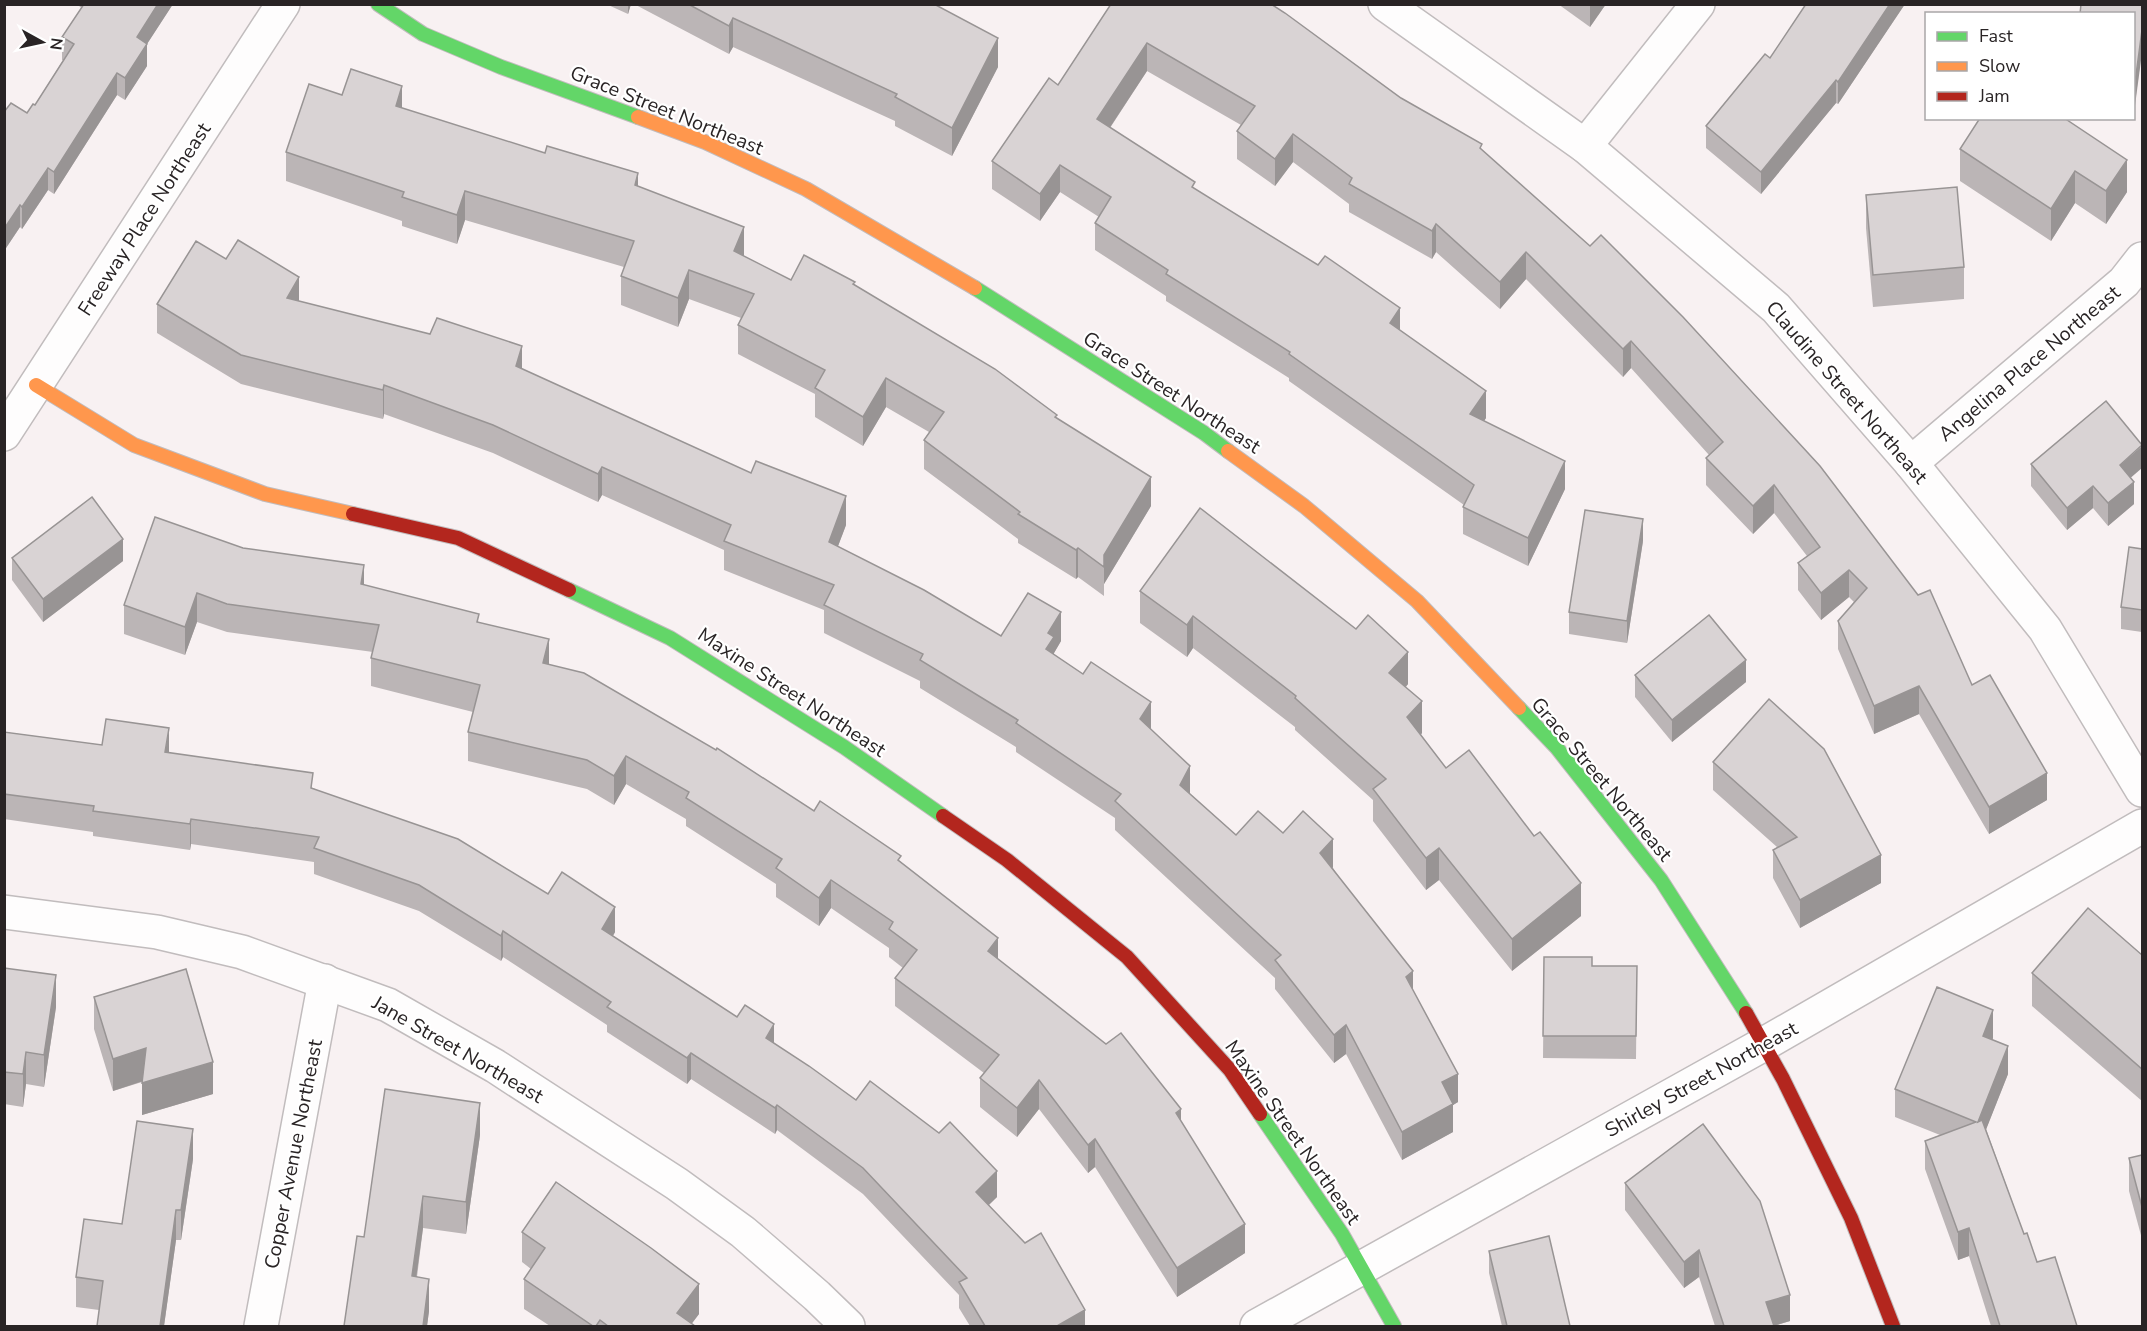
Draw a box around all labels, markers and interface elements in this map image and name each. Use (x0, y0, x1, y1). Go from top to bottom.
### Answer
north arrow (12, 12, 72, 72)
legend (1925, 12, 2135, 120)
text: Fast (1979, 24, 2014, 48)
text: N (44, 36, 68, 51)
text: Slow (1979, 54, 2020, 78)
street label: Grace Street Northeast (566, 59, 769, 162)
text: Jam (1978, 84, 2010, 108)
street label: Freeway Place Northeast (72, 117, 218, 321)
street label: Angelina Place Northeast (1933, 279, 2127, 448)
street label: Claudine Street Northeast (1760, 295, 1934, 490)
street label: Grace Street Northeast (1078, 325, 1266, 461)
street label: Maxine Street Northeast (692, 621, 892, 764)
street label: Grace Street Northeast (1525, 692, 1679, 868)
street label: Jane Street Northeast (366, 989, 549, 1110)
street label: Shirley Street Northeast (1600, 1015, 1803, 1144)
street label: Maxine Street Northeast (1219, 1035, 1367, 1231)
street label: Copper Avenue Northeast (258, 1036, 329, 1271)

